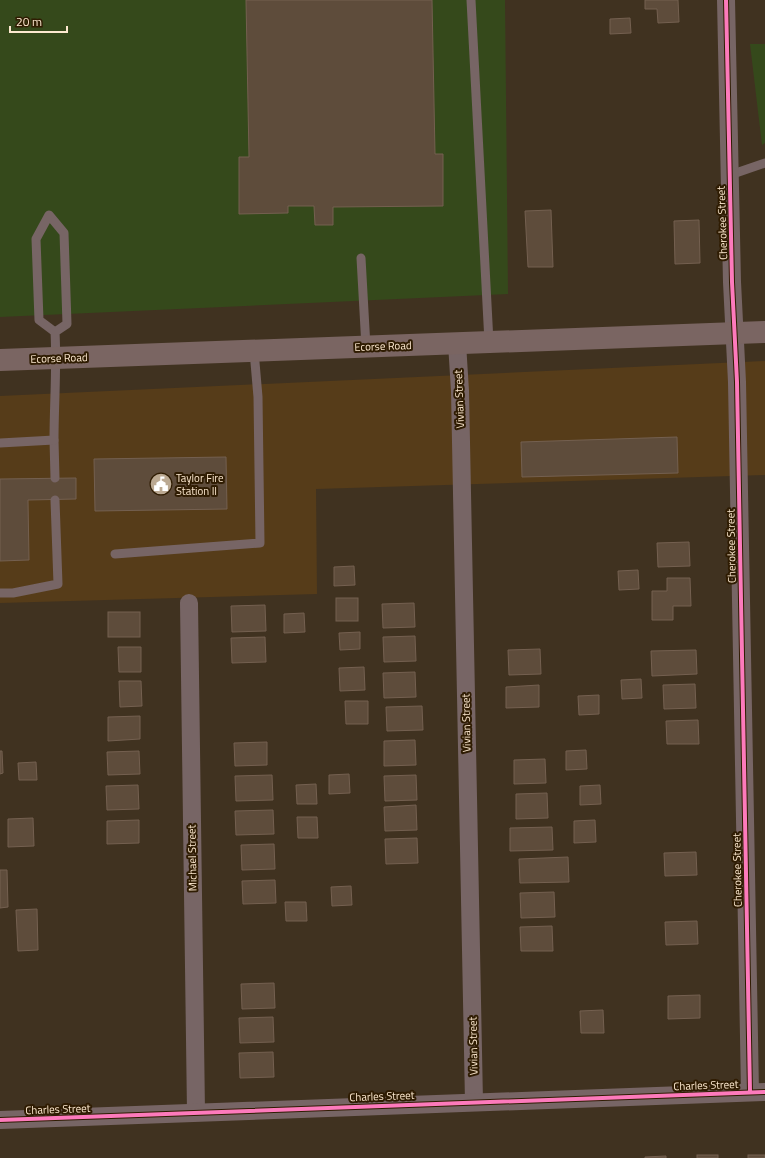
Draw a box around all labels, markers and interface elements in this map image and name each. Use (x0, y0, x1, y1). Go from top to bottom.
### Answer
scale bar (10, 8, 67, 34)
text: 20 m (16, 12, 42, 31)
street label: Cherokee Street (713, 186, 731, 260)
street label: Ecorse Road (354, 337, 412, 355)
street label: Ecorse Road (30, 349, 88, 367)
street label: Vivian Street (450, 369, 468, 429)
place label: Taylor Fire Station II (176, 470, 224, 499)
public building icon: Taylor Fire Station II (148, 471, 174, 497)
street label: Cherokee Street (722, 509, 740, 583)
street label: Vivian Street (457, 693, 475, 752)
street label: Michael Street (183, 824, 201, 892)
street label: Cherokee Street (728, 833, 746, 907)
street label: Vivian Street (464, 1016, 482, 1075)
street label: Charles Street (673, 1076, 739, 1094)
street label: Charles Street (349, 1087, 415, 1105)
street label: Charles Street (25, 1100, 91, 1118)

